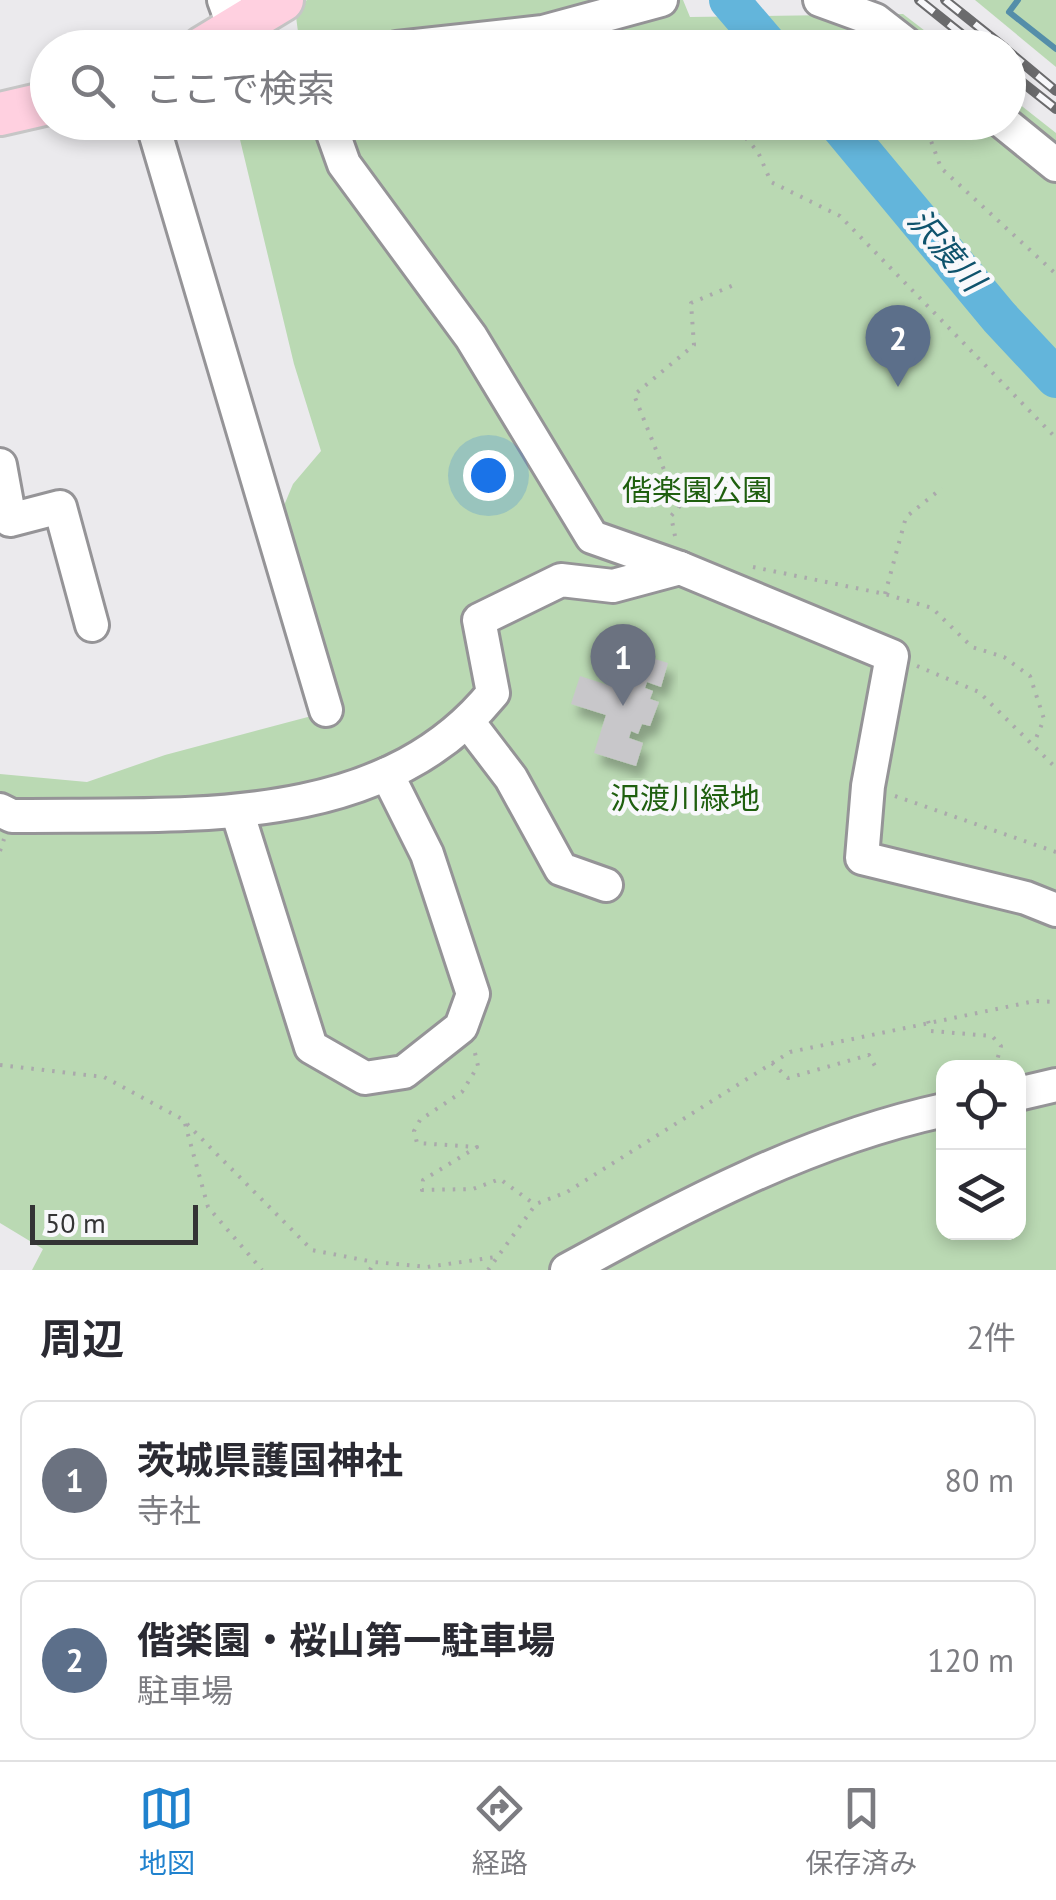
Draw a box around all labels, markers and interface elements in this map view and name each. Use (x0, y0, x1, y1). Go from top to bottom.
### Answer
search box (30, 30, 1026, 140)
icon: search (65, 58, 120, 113)
text: ここで検索 (145, 63, 335, 112)
water label: 沢渡川 (899, 199, 996, 302)
pin: 2 (866, 304, 930, 387)
your location (463, 450, 514, 501)
park label: 偕楽園公園 (622, 470, 772, 509)
pin: 1 (590, 624, 656, 706)
park label: 沢渡川緑地 (610, 778, 760, 817)
map controls (936, 1060, 1026, 1240)
button: locate (936, 1060, 1026, 1150)
button: layers (936, 1150, 1026, 1240)
scale bar (30, 1200, 198, 1244)
text: 50 m (45, 1204, 106, 1241)
text: 周辺 (40, 1311, 124, 1366)
text: 2件 (967, 1316, 1016, 1358)
text: 茨城県護国神社 (137, 1435, 403, 1484)
text: 1 (65, 1459, 84, 1501)
text: 80 m (945, 1459, 1014, 1501)
text: 寺社 (137, 1489, 201, 1531)
text: 偕楽園・桜山第一駐車場 (137, 1615, 555, 1664)
text: 2 (65, 1639, 84, 1681)
text: 120 m (927, 1639, 1014, 1681)
text: 駐車場 (137, 1669, 233, 1711)
tab: 地図 (139, 1781, 195, 1881)
tab: 経路 (472, 1781, 528, 1881)
tab: 保存済み (805, 1781, 917, 1881)

